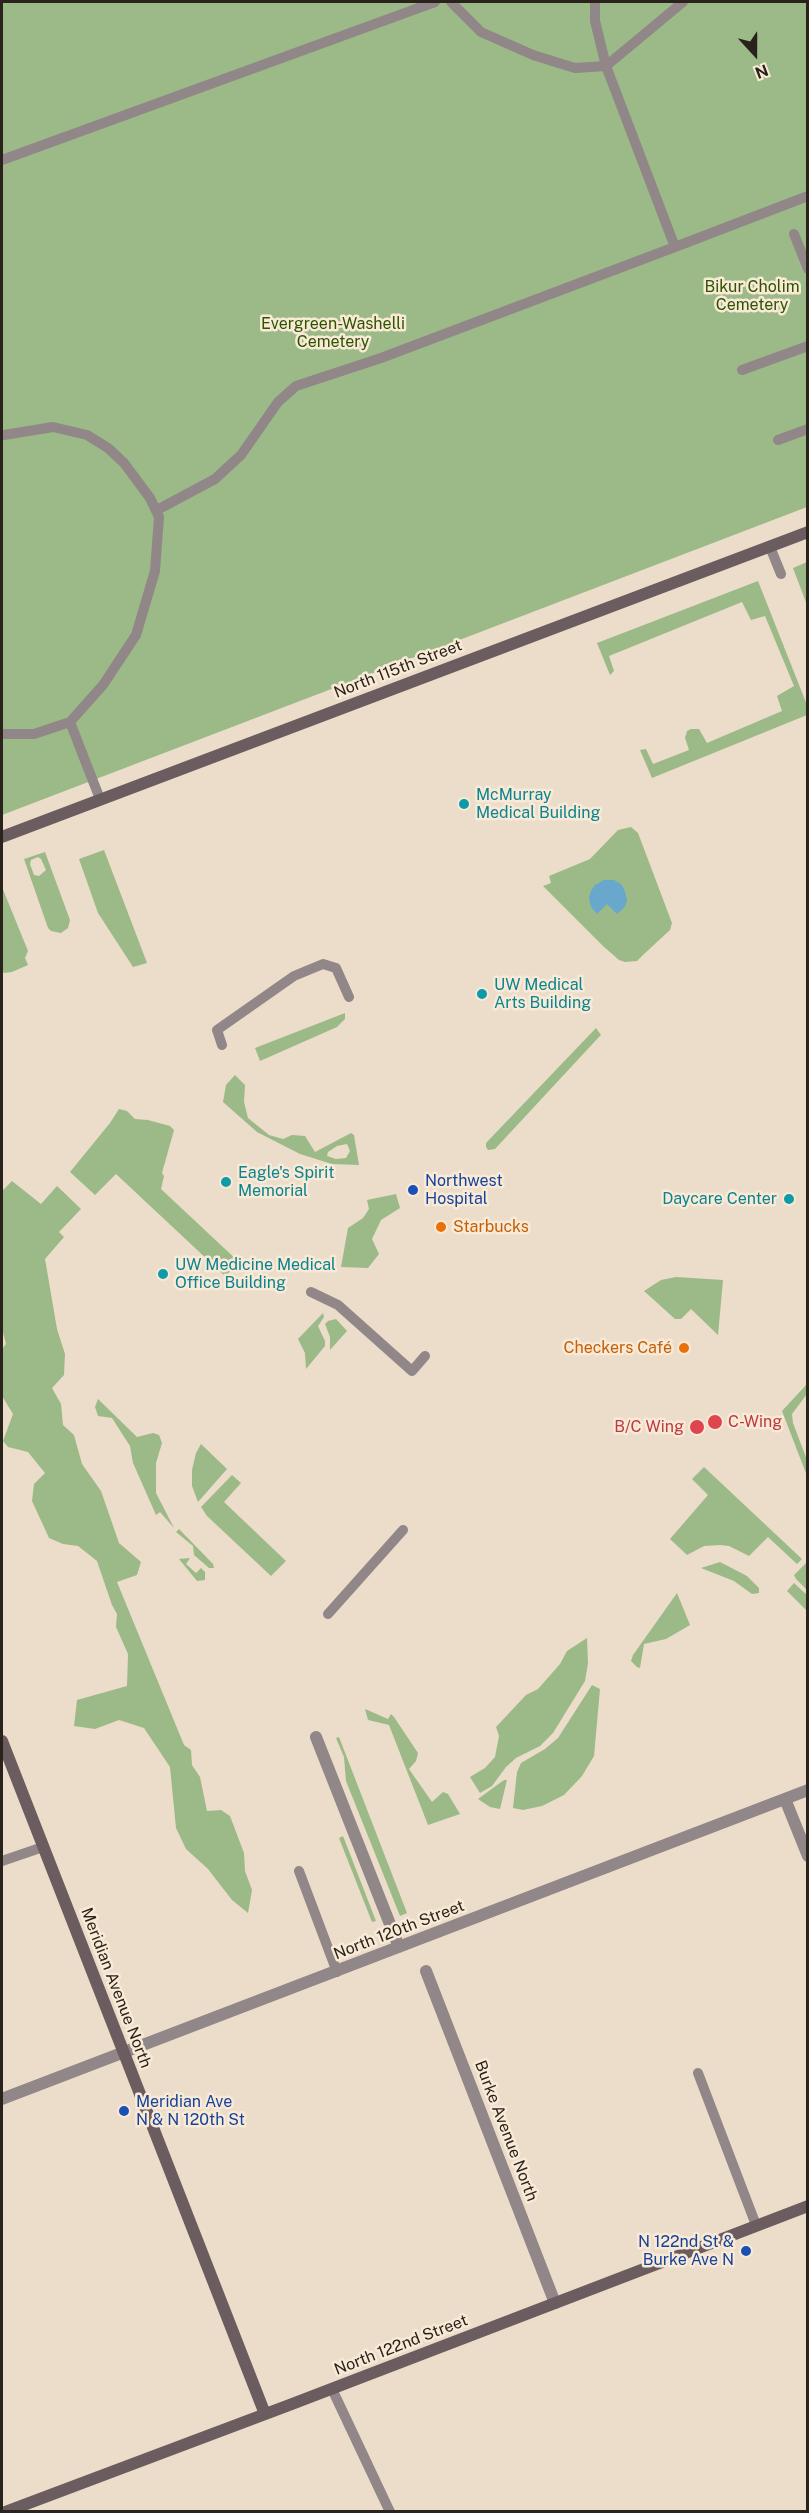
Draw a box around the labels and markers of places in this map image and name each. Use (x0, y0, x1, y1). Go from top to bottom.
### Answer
place label: McMurray Medical Building (476, 785, 600, 823)
marker: McMurray Medical Building (457, 797, 471, 811)
place label: UW Medical Arts Building (494, 975, 591, 1013)
marker: UW Medical Arts Building (475, 987, 489, 1001)
place label: Eagle's Spirit Memorial (238, 1163, 335, 1201)
place label: Northwest Hospital (425, 1171, 503, 1209)
marker: Eagle's Spirit Memorial (219, 1175, 233, 1189)
marker: Northwest Hospital (406, 1183, 420, 1197)
place label: Daycare Center (662, 1189, 777, 1209)
marker: Daycare Center (782, 1192, 796, 1206)
place label: Starbucks (453, 1217, 529, 1237)
marker: Starbucks (434, 1220, 448, 1234)
place label: UW Medicine Medical Office Building (175, 1255, 336, 1293)
marker: UW Medicine Medical Office Building (156, 1267, 170, 1281)
place label: Checkers Café (563, 1338, 672, 1358)
marker: Checkers Café (677, 1341, 691, 1355)
place label: C-Wing (728, 1412, 782, 1432)
marker: C-Wing (706, 1413, 724, 1431)
place label: B/C Wing (614, 1417, 684, 1437)
marker: B/C Wing (688, 1418, 706, 1436)
place label: Meridian Ave N & N 120th St (136, 2092, 245, 2130)
marker: Meridian Ave N & N 120th St (117, 2104, 131, 2118)
place label: N 122nd St & Burke Ave N (638, 2232, 734, 2270)
marker: N 122nd St & Burke Ave N (739, 2244, 753, 2258)

